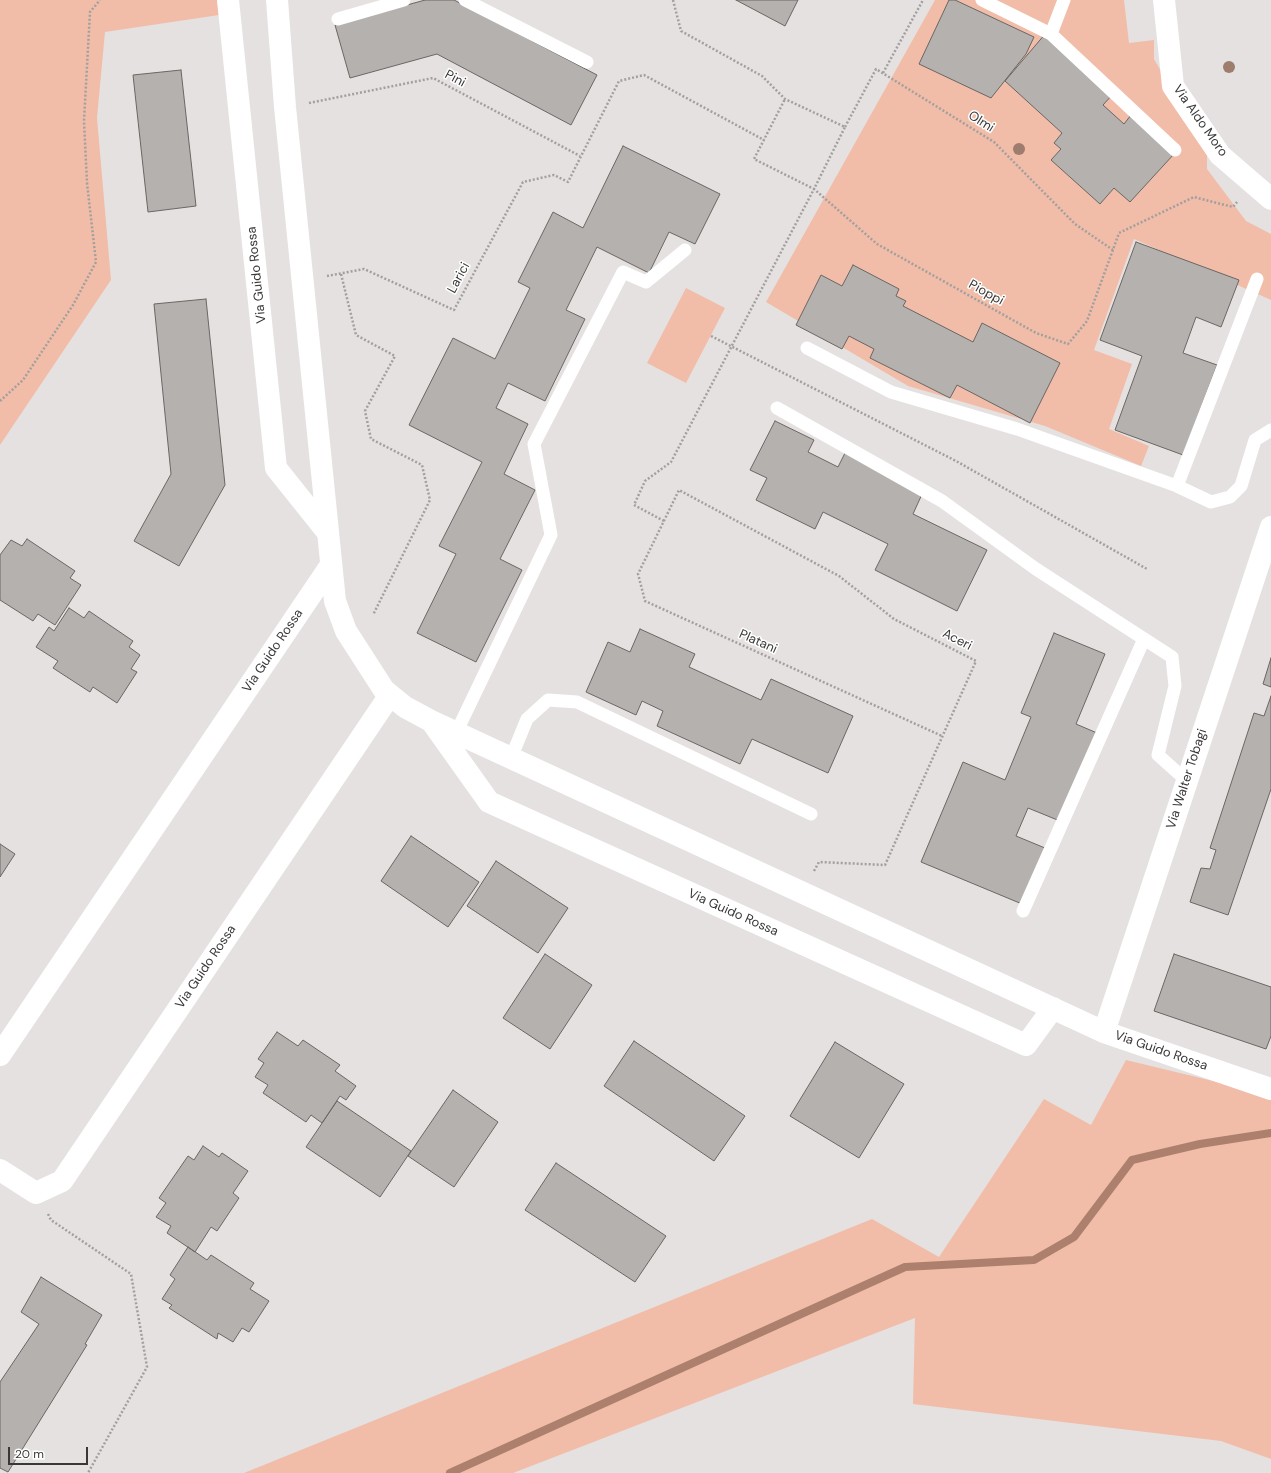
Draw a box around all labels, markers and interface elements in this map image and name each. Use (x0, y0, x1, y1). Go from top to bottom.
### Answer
street label: Pini (442, 67, 468, 91)
street label: Via Aldo Moro (1169, 82, 1231, 160)
street label: Olmi (965, 108, 997, 136)
street label: Via Guido Rossa (244, 226, 270, 324)
street label: Larici (445, 260, 473, 296)
street label: Pioppi (966, 277, 1006, 309)
street label: Via Guido Rossa (239, 606, 307, 696)
street label: Aceri (940, 626, 974, 654)
street label: Platani (737, 627, 779, 657)
street label: Via Walter Tobagi (1163, 727, 1211, 831)
street label: Via Guido Rossa (685, 886, 781, 940)
street label: Via Guido Rossa (172, 922, 240, 1012)
street label: Via Guido Rossa (1112, 1028, 1210, 1074)
scale bar (10, 1439, 90, 1465)
text: 20 m (15, 1446, 44, 1462)

